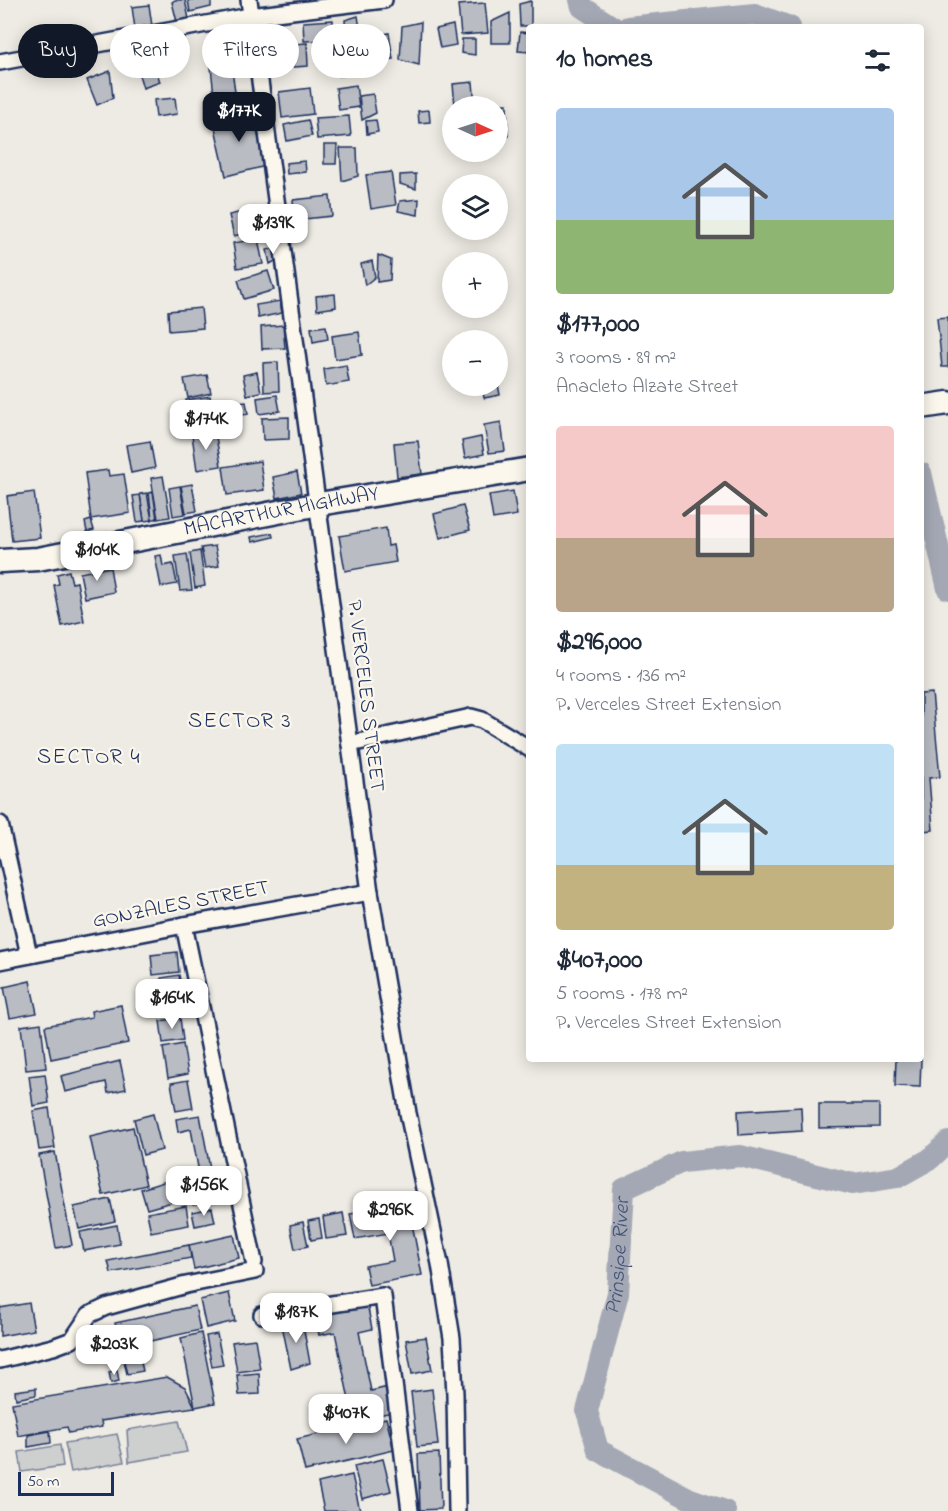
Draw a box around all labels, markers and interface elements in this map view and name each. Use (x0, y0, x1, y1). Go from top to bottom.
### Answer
chip: Buy (18, 24, 98, 78)
chip: Rent (110, 24, 190, 78)
chip: Filters (202, 24, 299, 78)
chip: New (311, 24, 390, 78)
text: 10 homes (556, 41, 653, 79)
icon: filters (861, 44, 894, 77)
pin: $177K (197, 92, 281, 143)
north arrow (442, 96, 508, 162)
map controls (442, 96, 508, 396)
text: $177K (217, 97, 261, 126)
icon: home (671, 147, 779, 255)
button: layers (442, 174, 508, 240)
pin: $139K (231, 204, 315, 255)
text: $139K (252, 209, 294, 238)
button: + (442, 252, 508, 318)
text: $177,000 (556, 306, 640, 344)
button: − (442, 330, 508, 396)
text: 3 rooms · 89 m² (556, 344, 676, 373)
text: Anacleto Alzate Street (556, 373, 738, 402)
pin: $174K (164, 400, 248, 451)
text: $174K (184, 405, 228, 434)
icon: home (671, 465, 779, 573)
street label: MACARTHUR HIGHWAY (182, 479, 381, 545)
pin: $104K (55, 531, 139, 582)
text: $104K (74, 536, 120, 565)
street label: P. VERCELES STREET (338, 598, 392, 794)
text: $296,000 (556, 624, 642, 662)
text: 4 rooms · 136 m² (556, 662, 686, 691)
text: P. Verceles Street Extension (556, 691, 781, 720)
district label: SECTOR 3 (188, 706, 292, 738)
district label: SECTOR 4 (37, 742, 141, 774)
icon: home (671, 783, 779, 891)
street label: GONZALES STREET (90, 873, 272, 937)
text: $407,000 (556, 942, 643, 980)
pin: $164K (130, 979, 214, 1030)
text: 5 rooms · 178 m² (556, 980, 688, 1009)
text: $164K (149, 984, 195, 1013)
text: P. Verceles Street Extension (556, 1009, 781, 1038)
pin: $156K (162, 1166, 246, 1217)
text: $156K (180, 1171, 228, 1200)
pin: $296K (348, 1191, 432, 1242)
water label: Prinsipe River (597, 1194, 640, 1319)
text: $296K (367, 1196, 413, 1225)
pin: $187K (254, 1293, 338, 1344)
text: $187K (274, 1298, 318, 1327)
pin: $203K (72, 1325, 156, 1376)
text: $203K (90, 1330, 138, 1359)
pin: $407K (304, 1394, 388, 1445)
text: $407K (323, 1399, 369, 1428)
scale bar (18, 1469, 114, 1496)
text: 50 m (27, 1470, 59, 1494)

